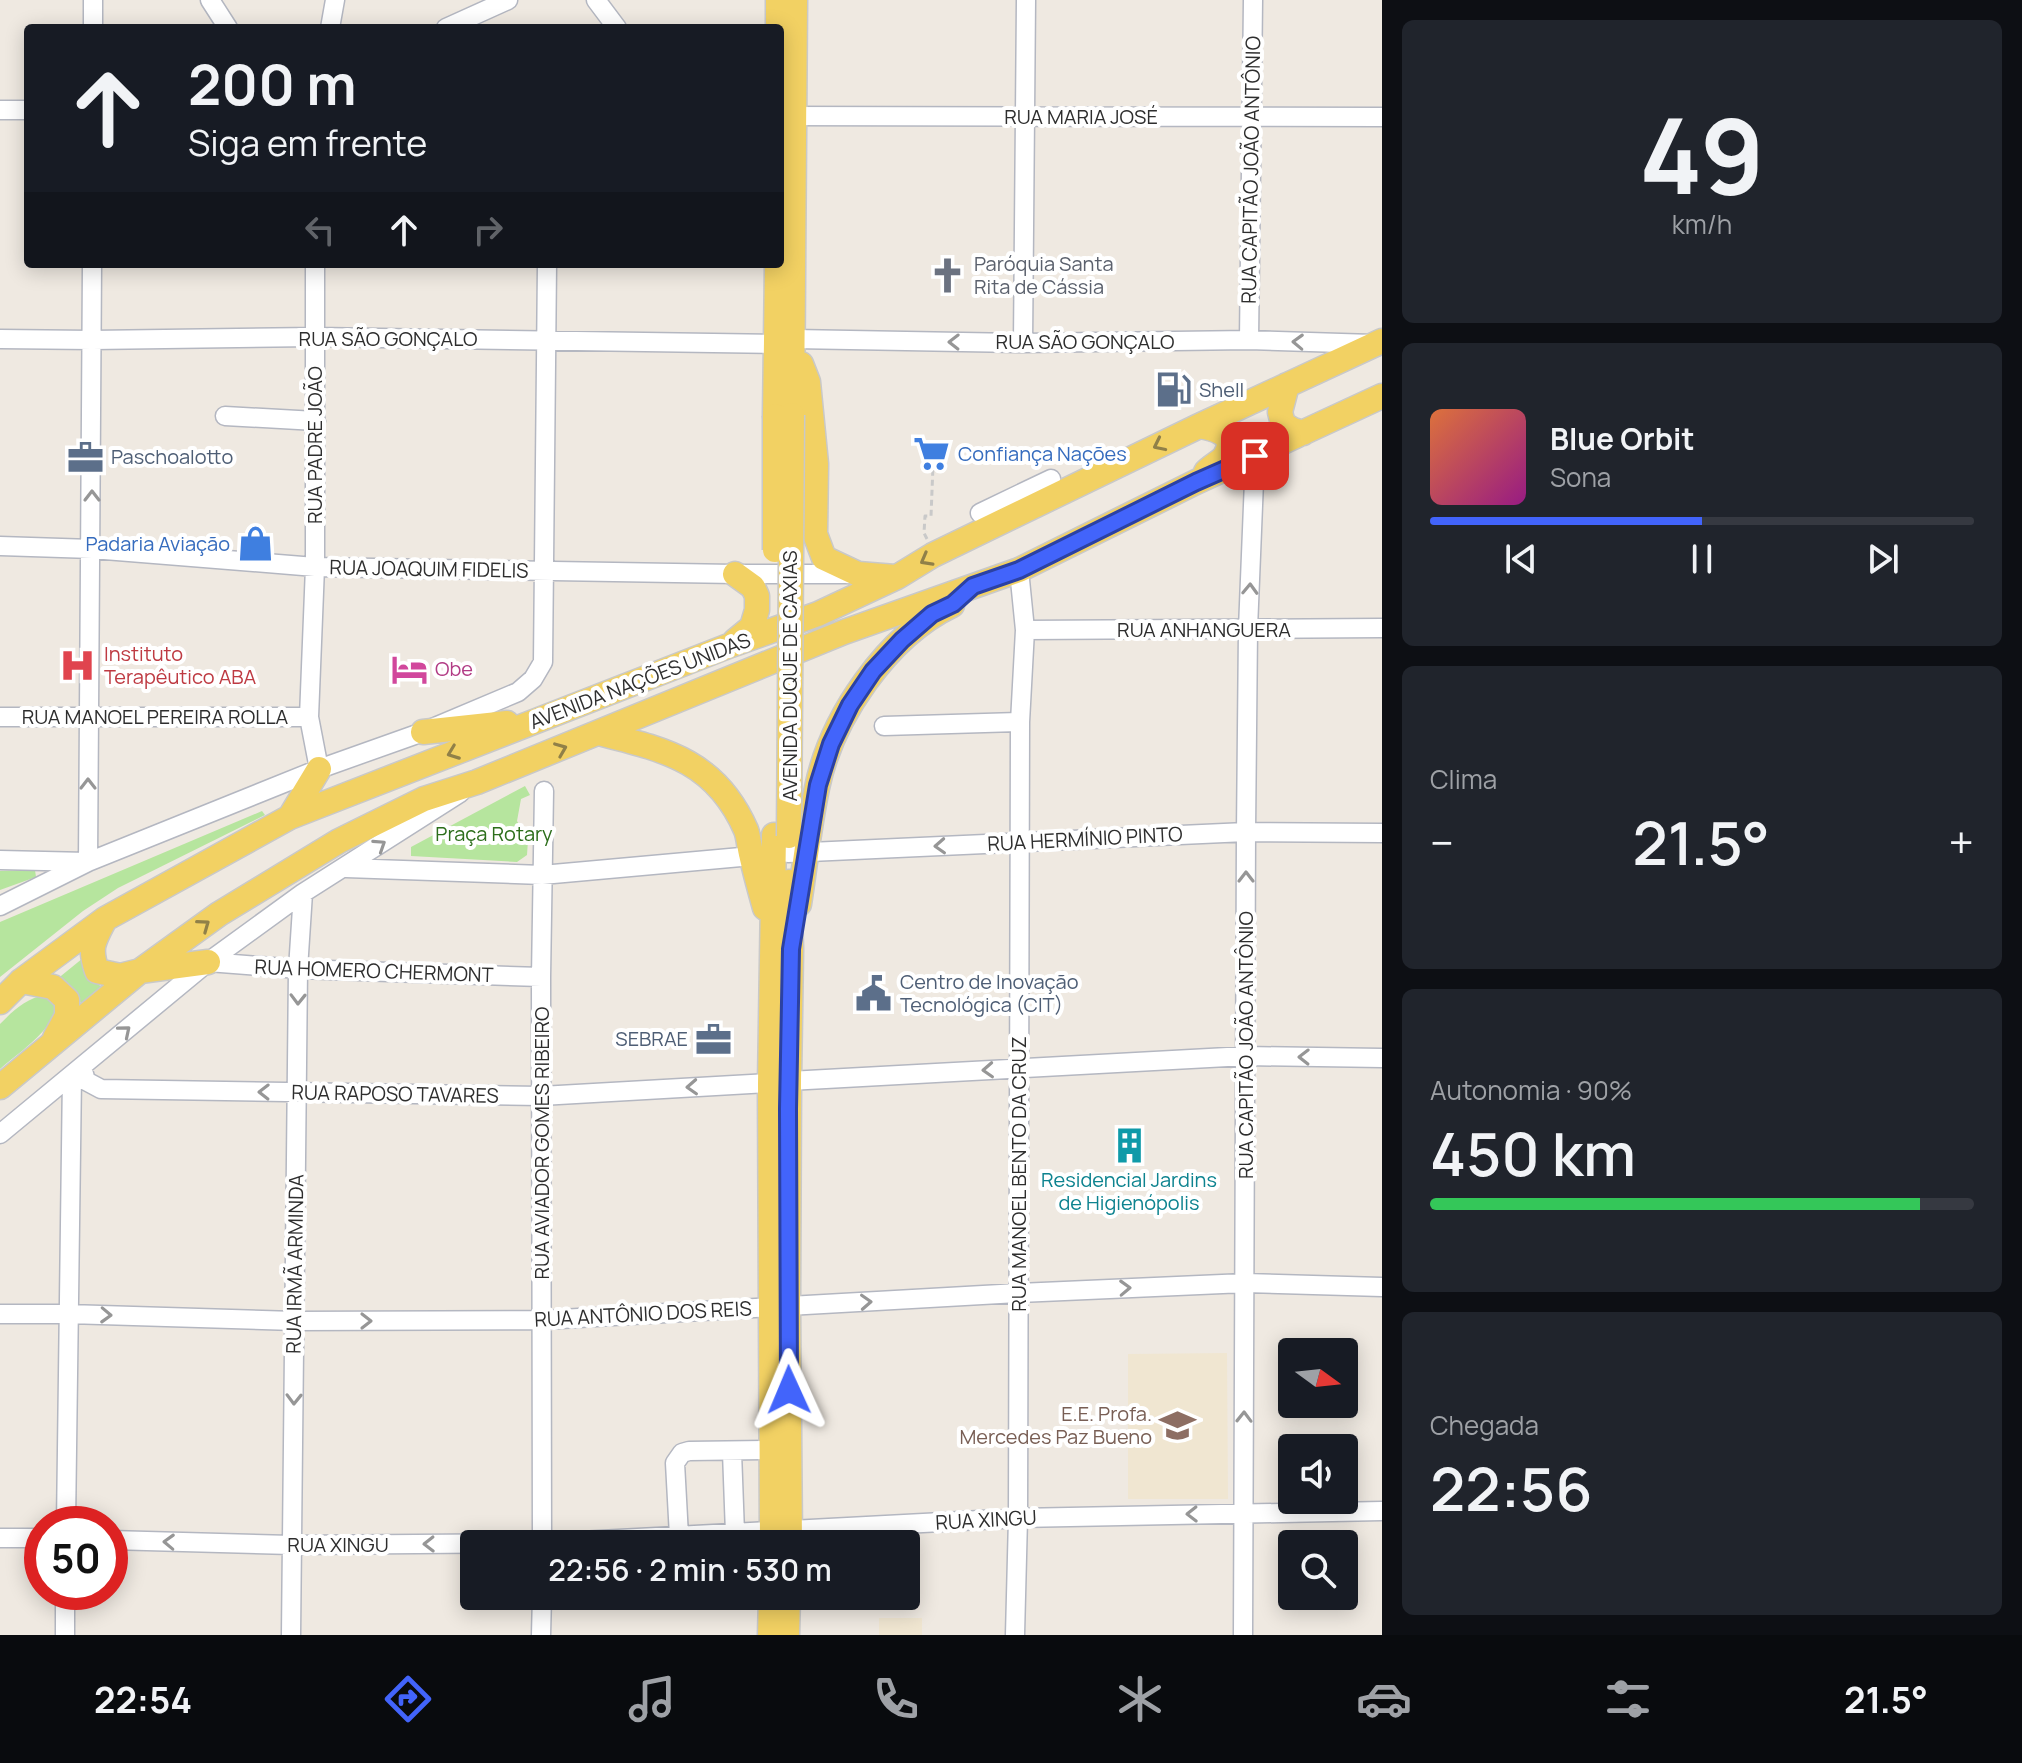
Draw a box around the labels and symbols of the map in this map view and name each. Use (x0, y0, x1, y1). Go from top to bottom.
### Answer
street label: RUA CAPITÃO JOÃO ANTÔNIO (1235, 36, 1266, 304)
street label: RUA MARIA JOSÉ (1004, 103, 1158, 130)
place label: Paróquia Santa Rita de Cássia (974, 250, 1114, 300)
church icon: Paróquia Santa Rita de Cássia (929, 256, 967, 294)
street label: RUA SÃO GONÇALO (299, 325, 477, 352)
street label: RUA SÃO GONÇALO (996, 328, 1174, 355)
one-way arrow (947, 333, 960, 351)
one-way arrow (1291, 333, 1304, 350)
street label: RUA PADRE JOÃO (301, 366, 328, 524)
fuel station icon: Shell (1154, 371, 1192, 409)
place label: Shell (1199, 376, 1244, 403)
pin (1221, 422, 1289, 490)
supermarket icon: Confiança Nações (913, 435, 951, 473)
one-way arrow (1153, 436, 1168, 451)
office icon: Paschoalotto (66, 438, 104, 476)
place label: Confiança Nações (958, 440, 1127, 467)
place label: Paschoalotto (111, 443, 233, 470)
one-way arrow (83, 489, 101, 502)
shop icon: Padaria Aviação (237, 525, 275, 563)
place label: Padaria Aviação (86, 530, 230, 557)
one-way arrow (920, 550, 935, 566)
street label: AVENIDA DUQUE DE CAXIAS (776, 551, 803, 801)
street label: RUA JOAQUIM FIDELIS (329, 553, 529, 584)
one-way arrow (1241, 582, 1258, 595)
street label: RUA ANHANGUERA (1117, 616, 1291, 643)
street label: AVENIDA NAÇÕES UNIDAS (525, 626, 754, 735)
place label: Instituto Terapêutico ABA (104, 640, 257, 690)
hospital icon: Instituto Terapêutico ABA (59, 647, 97, 685)
hotel icon: Obe (390, 650, 428, 688)
place label: Obe (435, 655, 473, 682)
street label: RUA MANOEL PEREIRA ROLLA (22, 703, 289, 730)
one-way arrow (553, 742, 567, 758)
one-way arrow (446, 743, 460, 760)
one-way arrow (79, 777, 97, 790)
park label: Praça Rotary (435, 820, 553, 847)
street label: RUA HERMÍNIO PINTO (987, 820, 1183, 857)
one-way arrow (933, 837, 946, 854)
one-way arrow (371, 840, 386, 855)
one-way arrow (1237, 870, 1255, 883)
street label: RUA CAPITÃO JOÃO ANTÔNIO (1232, 911, 1259, 1179)
one-way arrow (195, 920, 209, 935)
street label: RUA HOMERO CHERMONT (254, 953, 494, 988)
place label: Centro de Inovação Tecnológica (CIT) (900, 968, 1079, 1018)
public building icon: Centro de Inovação Tecnológica (CIT) (855, 974, 893, 1012)
one-way arrow (289, 993, 307, 1006)
street label: RUA AVIADOR GOMES RIBEIRO (528, 1006, 555, 1280)
office icon: SEBRAE (695, 1020, 733, 1058)
place label: SEBRAE (615, 1025, 688, 1052)
one-way arrow (116, 1026, 130, 1041)
street label: RUA MANOEL BENTO DA CRUZ (1005, 1036, 1032, 1312)
one-way arrow (1297, 1048, 1310, 1066)
one-way arrow (981, 1062, 994, 1079)
street label: RUA RAPOSO TAVARES (291, 1078, 499, 1109)
one-way arrow (685, 1078, 698, 1095)
one-way arrow (257, 1084, 270, 1101)
building icon: Residencial Jardins de Higienópolis (1110, 1126, 1148, 1164)
place label: Residencial Jardins de Higienópolis (1041, 1166, 1217, 1216)
street label: RUA IRMÃ ARMINDA (279, 1174, 310, 1354)
one-way arrow (1119, 1280, 1132, 1297)
one-way arrow (860, 1293, 873, 1310)
street label: RUA ANTÔNIO DOS REIS (534, 1294, 752, 1333)
one-way arrow (100, 1307, 113, 1324)
one-way arrow (360, 1312, 373, 1329)
north arrow (1278, 1338, 1358, 1418)
position arrow (747, 1348, 831, 1432)
one-way arrow (285, 1393, 303, 1406)
place label: E.E. Profa. Mercedes Paz Bueno (960, 1400, 1152, 1450)
school or university icon: E.E. Profa. Mercedes Paz Bueno (1159, 1407, 1197, 1445)
one-way arrow (1235, 1410, 1253, 1423)
street label: RUA XINGU (935, 1503, 1037, 1536)
speed limit sign: 50 (24, 1506, 128, 1610)
one-way arrow (1185, 1506, 1198, 1523)
street label: RUA XINGU (287, 1531, 389, 1558)
one-way arrow (162, 1533, 175, 1550)
one-way arrow (422, 1535, 435, 1553)

